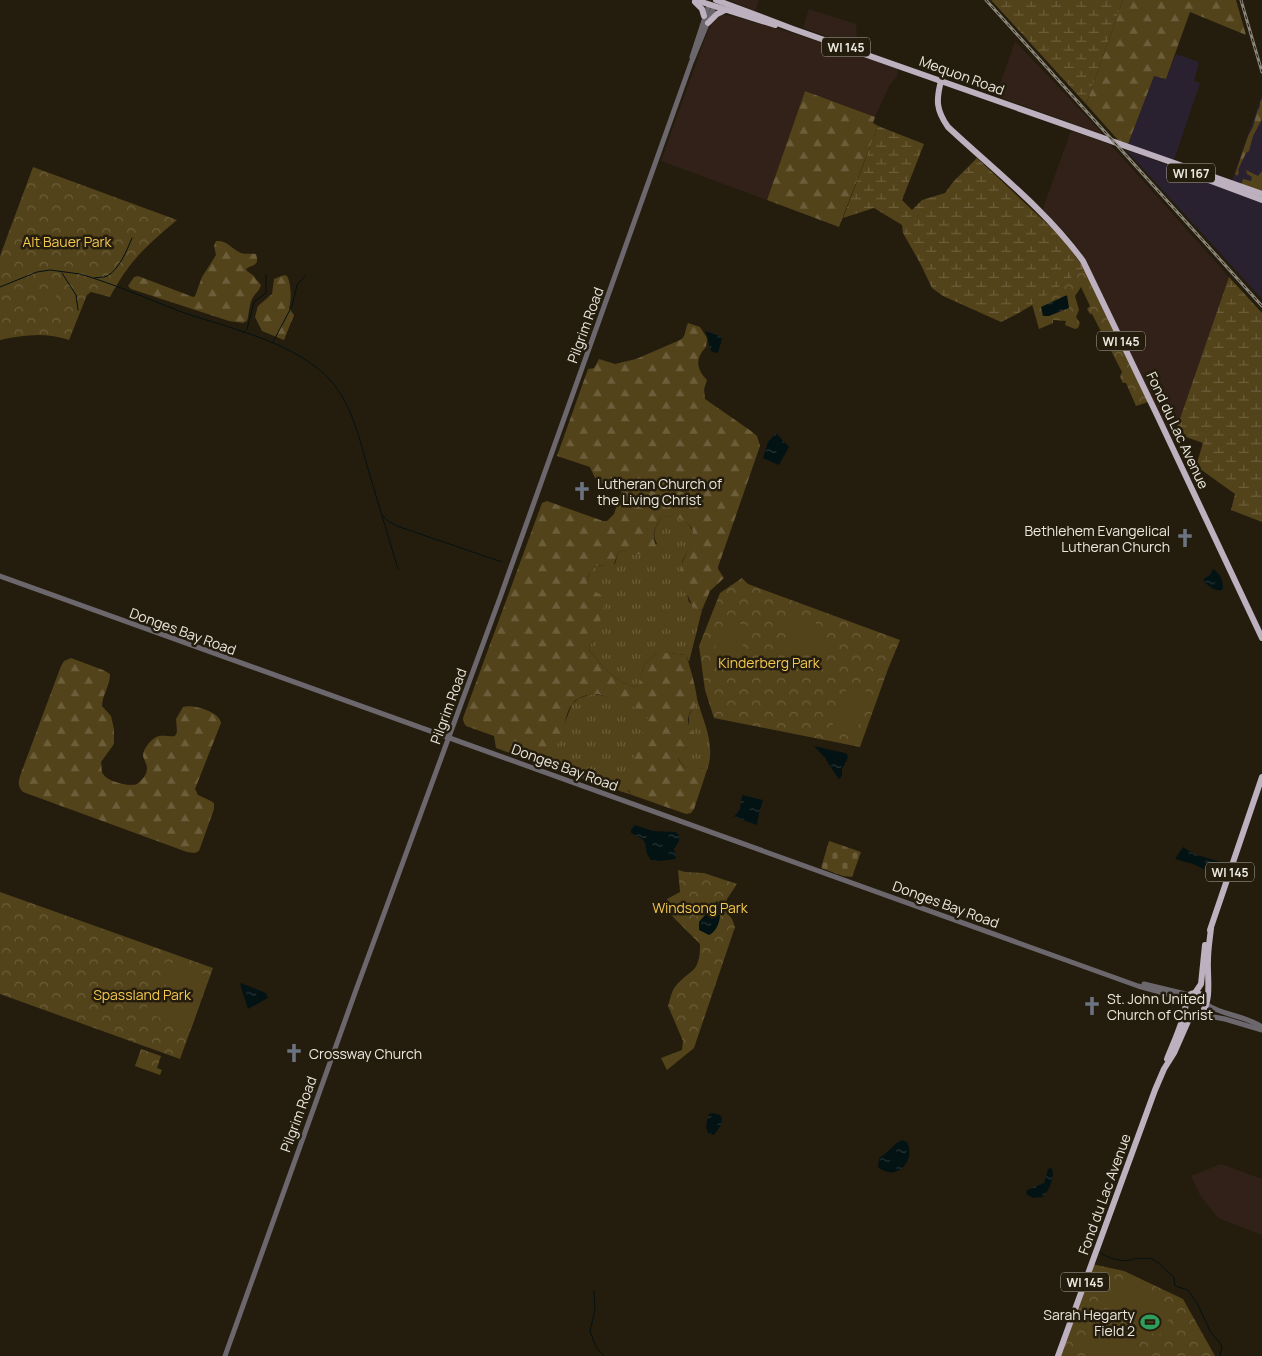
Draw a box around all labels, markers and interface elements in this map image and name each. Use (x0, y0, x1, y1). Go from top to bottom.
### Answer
road number: WI 145 (822, 38, 870, 56)
street label: Mequon Road (917, 51, 1007, 99)
road number: WI 167 (1167, 164, 1215, 182)
park label: Alt Bauer Park (22, 232, 113, 251)
street label: Pilgrim Road (562, 284, 608, 366)
road number: WI 145 (1097, 332, 1145, 351)
street label: Fond du Lac Avenue (1142, 368, 1214, 492)
place label: Lutheran Church of the Living Christ (597, 474, 722, 509)
church icon: Lutheran Church of the Living Christ (571, 480, 593, 502)
place label: Bethlehem Evangelical Lutheran Church (1024, 521, 1170, 556)
church icon: Bethlehem Evangelical Lutheran Church (1174, 527, 1196, 549)
street label: Donges Bay Road (127, 603, 239, 659)
park label: Kinderberg Park (718, 653, 821, 672)
street label: Pilgrim Road (425, 665, 471, 747)
street label: Donges Bay Road (509, 739, 621, 795)
road number: WI 145 (1206, 862, 1254, 882)
street label: Donges Bay Road (890, 876, 1002, 932)
park label: Windsong Park (652, 898, 749, 917)
park label: Spassland Park (93, 985, 192, 1004)
place label: St. John United Church of Christ (1107, 989, 1213, 1024)
church icon: St. John United Church of Christ (1081, 995, 1103, 1017)
church icon: Crossway Church (283, 1042, 305, 1064)
place label: Crossway Church (309, 1044, 422, 1063)
street label: Pilgrim Road (275, 1073, 321, 1155)
street label: Fond du Lac Avenue (1073, 1131, 1135, 1257)
road number: WI 145 (1061, 1272, 1109, 1291)
place label: Sarah Hegarty Field 2 (1043, 1305, 1136, 1340)
sports icon: Sarah Hegarty Field 2 (1139, 1311, 1161, 1333)

